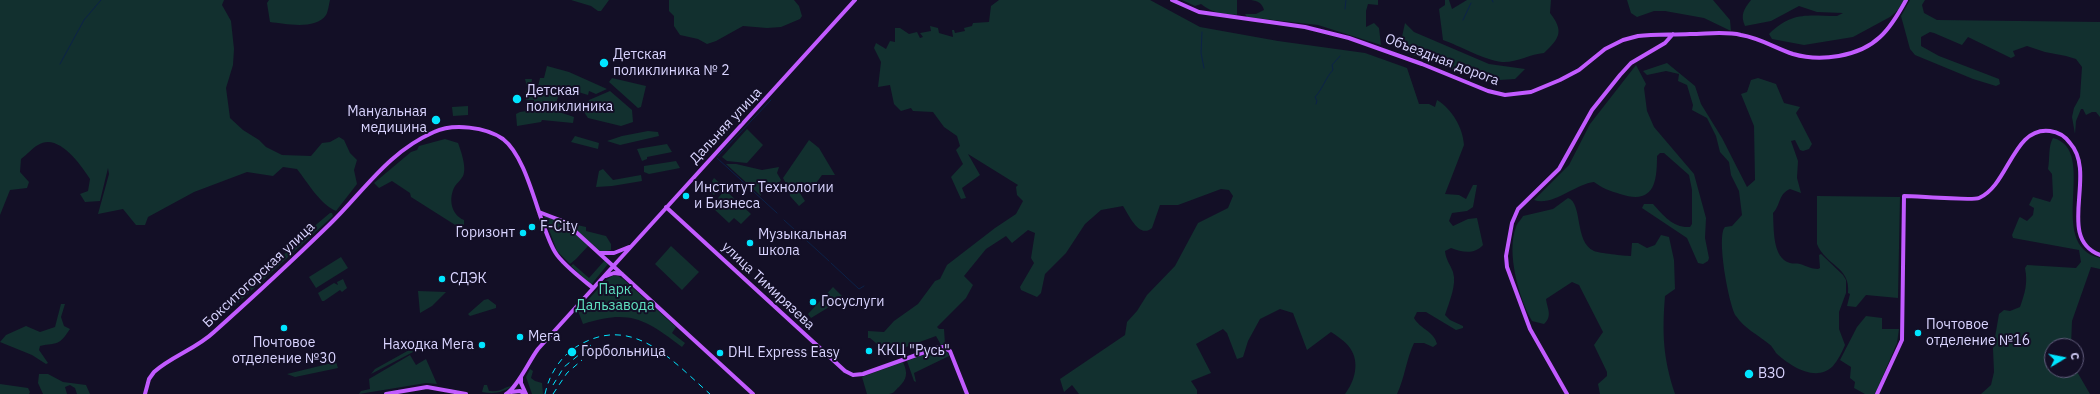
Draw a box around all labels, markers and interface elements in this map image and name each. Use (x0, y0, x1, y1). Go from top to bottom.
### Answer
street label: Объездная дорога (1383, 30, 1501, 90)
place label: Детская поликлиника № 2 (613, 47, 730, 80)
marker: Детская поликлиника № 2 (598, 57, 610, 69)
place label: Детская поликлиника (526, 83, 613, 116)
street label: Дальняя улица (686, 84, 766, 168)
marker: Детская поликлиника (511, 93, 523, 105)
place label: Мануальная медицина (347, 104, 427, 136)
marker: Мануальная медицина (430, 114, 442, 126)
place label: Институт Технологии и Бизнеса (694, 180, 834, 212)
marker: Институт Технологии и Бизнеса (681, 191, 691, 201)
street label: Бокситогорская улица (199, 219, 319, 331)
place label: F-City (540, 219, 578, 235)
marker: F-City (527, 222, 537, 232)
place label: Горизонт (456, 225, 515, 241)
place label: Музыкальная школа (758, 227, 847, 260)
marker: Горизонт (518, 228, 528, 238)
marker: Музыкальная школа (745, 238, 755, 248)
street label: улица Тимирязева (718, 239, 818, 333)
place label: СДЭК (450, 271, 487, 287)
marker: СДЭК (437, 274, 447, 284)
park label: Парк Дальзавода (576, 282, 654, 314)
place label: Госуслуги (821, 294, 884, 310)
marker: Госуслуги (808, 297, 818, 307)
place label: Почтовое отделение №16 (1926, 317, 2030, 350)
marker: Почтовое отделение №30 (279, 323, 289, 333)
marker: Почтовое отделение №16 (1913, 328, 1923, 338)
place label: Мега (528, 329, 560, 345)
marker: Мега (515, 332, 525, 342)
place label: Почтовое отделение №30 (232, 335, 336, 368)
place label: Находка Мега (383, 337, 474, 353)
north arrow (2044, 338, 2084, 378)
marker: Находка Мега (477, 340, 487, 350)
place label: ККЦ "Русь" (877, 343, 950, 359)
place label: Горбольница (581, 344, 666, 360)
place label: DHL Express Easy (728, 345, 840, 361)
marker: Горбольница (566, 346, 578, 358)
marker: ККЦ "Русь" (864, 346, 874, 356)
marker: DHL Express Easy (715, 348, 725, 358)
text: С (2067, 351, 2082, 361)
place label: ВЗО (1758, 366, 1785, 382)
marker: ВЗО (1743, 368, 1755, 380)

